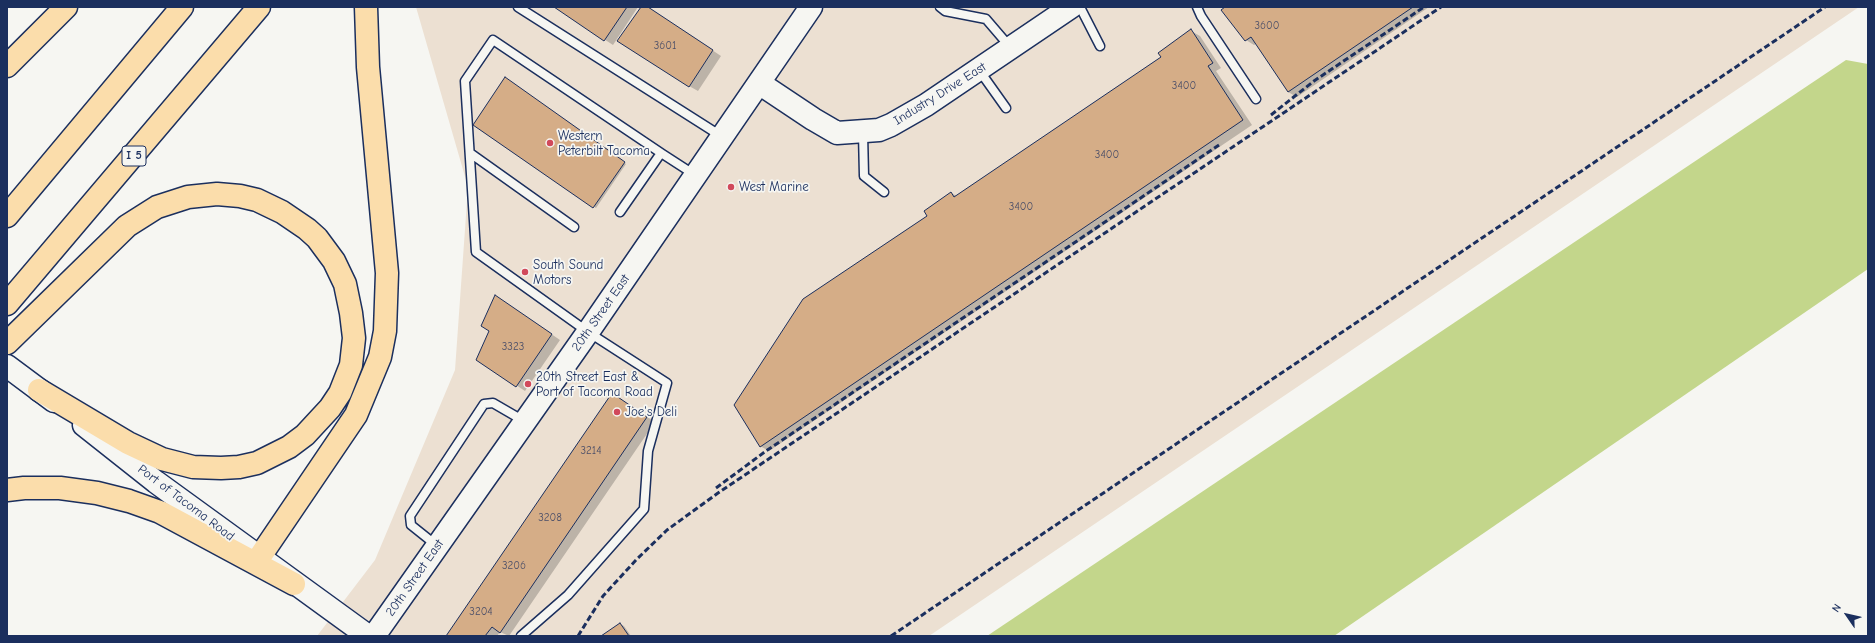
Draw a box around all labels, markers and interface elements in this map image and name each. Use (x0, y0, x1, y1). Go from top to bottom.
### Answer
house number: 3600 (1255, 19, 1279, 33)
house number: 3601 (654, 39, 676, 53)
street label: Industry Drive East (891, 59, 989, 129)
house number: 3400 (1172, 79, 1196, 93)
place label: Western Peterbilt Tacoma (558, 128, 650, 159)
marker: Western Peterbilt Tacoma (545, 138, 555, 148)
road number: I 5 (122, 146, 146, 166)
house number: 3400 (1095, 148, 1119, 162)
place label: West Marine (739, 179, 809, 195)
marker: West Marine (726, 182, 736, 192)
house number: 3400 (1009, 200, 1033, 214)
place label: South Sound Motors (533, 257, 603, 288)
marker: South Sound Motors (520, 267, 530, 277)
street label: 20th Street East (569, 272, 633, 354)
house number: 3323 (502, 340, 524, 354)
place label: 20th Street East & Port of Tacoma Road (536, 369, 653, 400)
marker: 20th Street East & Port of Tacoma Road (523, 379, 533, 389)
place label: Joe's Deli (625, 404, 677, 420)
marker: Joe's Deli (612, 407, 622, 417)
house number: 3214 (581, 444, 601, 458)
street label: Port of Tacoma Road (135, 462, 237, 544)
house number: 3208 (538, 511, 562, 525)
street label: 20th Street East (383, 537, 447, 619)
house number: 3206 (502, 559, 526, 573)
north arrow (1827, 595, 1867, 635)
text: N (1829, 601, 1844, 615)
house number: 3204 (469, 605, 493, 619)

